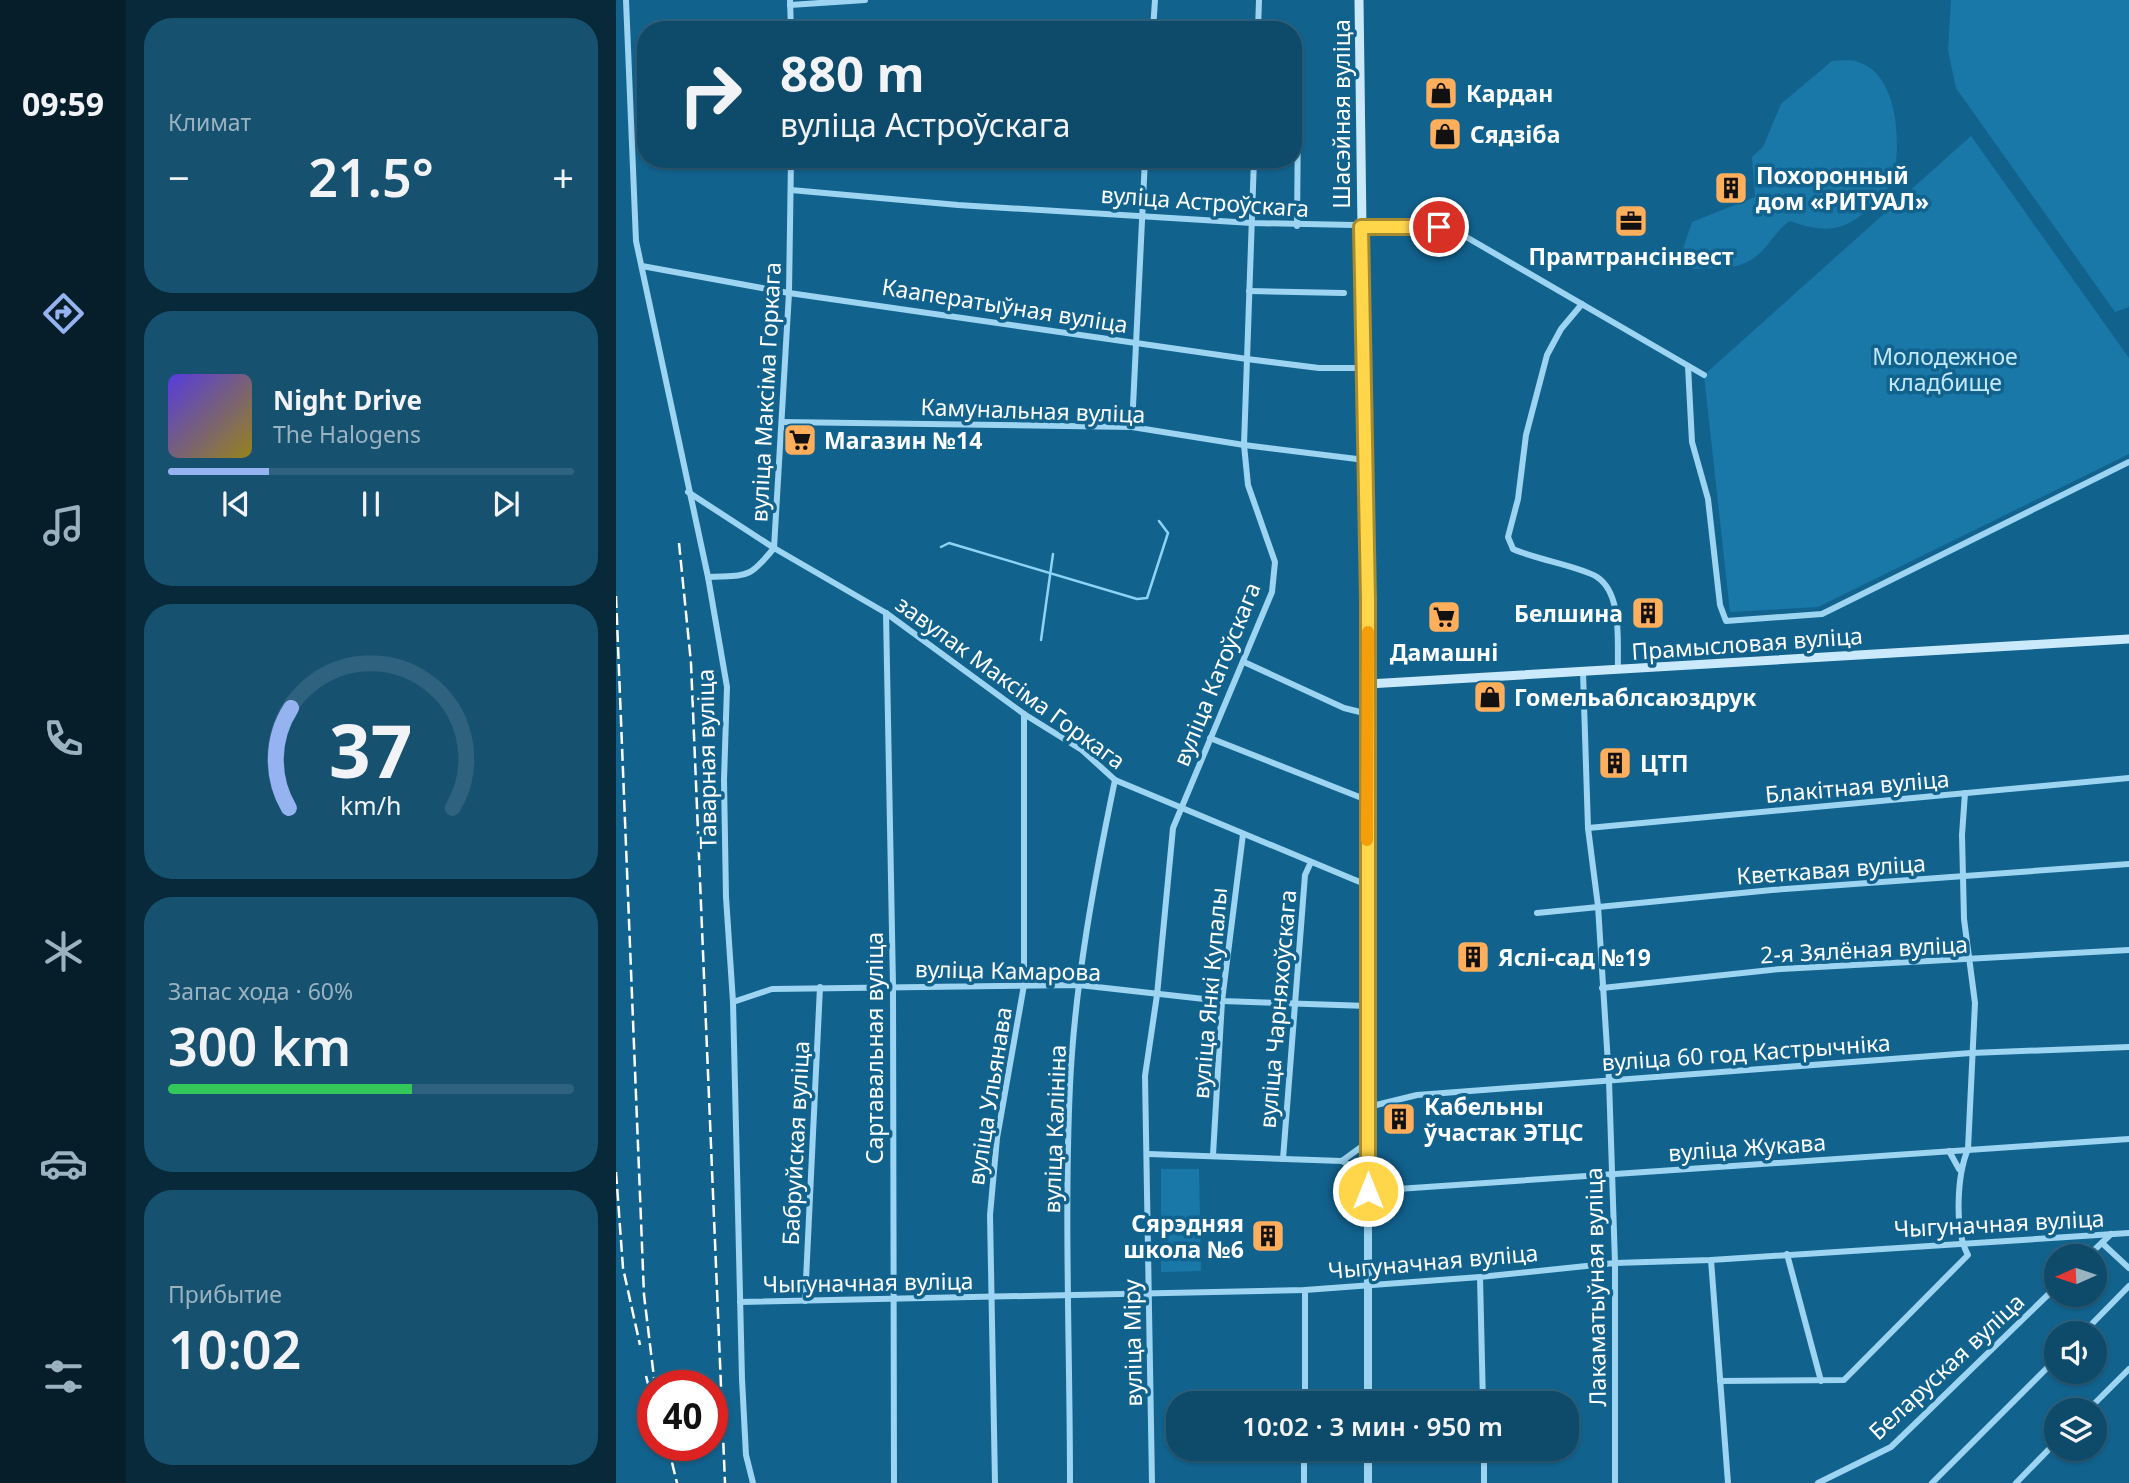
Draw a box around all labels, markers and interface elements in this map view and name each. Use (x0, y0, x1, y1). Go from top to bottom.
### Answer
street label: Шасэйная вуліца (1325, 19, 1357, 209)
text: 880 m (780, 40, 925, 106)
icon: right (665, 49, 756, 140)
shop icon: Кардан (1422, 74, 1460, 112)
place label: Кардан (1466, 77, 1553, 109)
text: 09:59 (22, 82, 104, 125)
text: вуліца Астроўскага (780, 103, 1070, 146)
text: Климат (168, 106, 251, 138)
shop icon: Сядзіба (1426, 115, 1464, 153)
place label: Сядзіба (1470, 118, 1560, 150)
text: 21.5° (308, 141, 434, 212)
text: − (168, 151, 190, 203)
text: + (552, 151, 574, 203)
place label: Похоронный дом «РИТУАЛ» (1756, 159, 1929, 217)
building icon: Похоронный дом «РИТУАЛ» (1712, 169, 1750, 207)
street label: вуліца Астроўскага (1100, 178, 1310, 224)
pin (1409, 197, 1469, 257)
office icon: Прамтрансінвест (1612, 202, 1650, 240)
icon: arrive (1420, 208, 1458, 246)
place label: Прамтрансінвест (1528, 240, 1734, 272)
street label: вуліца Максіма Горкага (742, 261, 788, 523)
street label: Кааператыўная вуліца (880, 270, 1130, 340)
icon: directions (39, 289, 88, 338)
park label: Молодежное кладбище (1872, 340, 2018, 398)
text: Night Drive (273, 382, 422, 418)
street label: Камунальная вуліца (920, 390, 1146, 430)
text: The Halogens (273, 418, 421, 450)
supermarket icon: Магазин №14 (781, 421, 819, 459)
place label: Магазин №14 (824, 424, 982, 456)
icon: previous (217, 485, 255, 523)
icon: pause (352, 485, 390, 523)
icon: next (487, 485, 525, 523)
icon: music (39, 501, 88, 550)
street label: вуліца Катоўскага (1165, 577, 1267, 771)
street label: завулак Максіма Горкага (890, 588, 1132, 776)
building icon: Белшина (1629, 594, 1667, 632)
place label: Белшина (1514, 597, 1623, 629)
supermarket icon: Дамашні (1425, 598, 1463, 636)
street label: Прамысловая вуліца (1630, 619, 1864, 667)
place label: Дамашні (1390, 636, 1498, 668)
street label: Таварная вуліца (688, 669, 724, 849)
shop icon: Гомельаблсаюздрук (1471, 678, 1509, 716)
place label: Гомельаблсаюздрук (1514, 681, 1757, 713)
text: 37 (329, 700, 413, 799)
icon: phone (39, 714, 88, 763)
building icon: ЦТП (1596, 744, 1634, 782)
place label: ЦТП (1640, 747, 1689, 779)
street label: Блакітная вуліца (1763, 762, 1951, 810)
text: km/h (340, 787, 402, 821)
street label: Кветкавая вуліца (1735, 846, 1927, 892)
street label: вуліца Янкі Купалы (1184, 886, 1234, 1100)
street label: вуліца Чарняхоўскага (1251, 888, 1303, 1130)
icon: climate (39, 927, 88, 976)
street label: 2-я Зялёная вуліца (1759, 928, 1969, 970)
street label: Сартавальная вуліца (858, 932, 890, 1164)
building icon: Яслі-сад №19 (1454, 938, 1492, 976)
place label: Яслі-сад №19 (1498, 941, 1651, 973)
street label: вуліца Камарова (915, 952, 1101, 988)
text: Запас хода · 60% (168, 975, 353, 1007)
street label: вуліца Ульянава (959, 1005, 1019, 1187)
text: 300 km (168, 1010, 351, 1081)
street label: вуліца 60 год Кастрычніка (1600, 1026, 1892, 1078)
street label: Бабруйская вуліца (774, 1040, 816, 1246)
street label: вуліца Калініна (1035, 1044, 1073, 1214)
place label: Кабельны ўчастак ЭТЦС (1423, 1090, 1584, 1148)
building icon: Кабельны ўчастак ЭТЦС (1380, 1100, 1418, 1138)
street label: вуліца Жукава (1667, 1126, 1827, 1168)
icon: car (39, 1139, 88, 1188)
position arrow (1331, 1154, 1405, 1228)
street label: Лакаматыўная вуліца (1577, 1167, 1613, 1407)
street label: Чыгуначная вуліца (1893, 1202, 2105, 1244)
place label: Сярэдняя школа №6 (1123, 1207, 1244, 1265)
building icon: Сярэдняя школа №6 (1249, 1217, 1287, 1255)
street label: Чыгуначная вуліца (1327, 1236, 1539, 1286)
north arrow (2044, 1244, 2107, 1307)
map controls (2044, 1244, 2107, 1461)
street label: Чыгуначная вуліца (762, 1264, 974, 1300)
text: Прибытие (168, 1278, 282, 1310)
street label: вуліца Міру (1115, 1279, 1149, 1407)
street label: Беларуская вуліца (1861, 1285, 2031, 1447)
text: 10:02 (168, 1313, 301, 1384)
button: sound (2044, 1321, 2107, 1384)
icon: filters (39, 1352, 88, 1401)
speed limit sign: 40 (637, 1370, 728, 1461)
button: layers (2044, 1398, 2107, 1461)
text: 10:02 · 3 мин · 950 m (1242, 1408, 1503, 1444)

